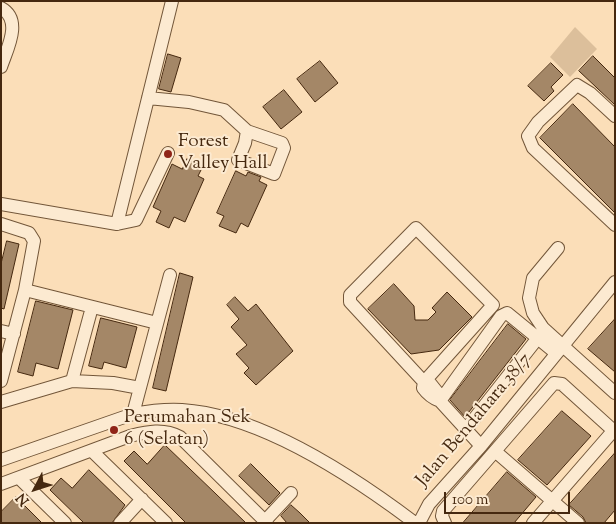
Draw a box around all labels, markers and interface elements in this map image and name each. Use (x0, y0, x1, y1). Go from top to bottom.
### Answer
place label: Forest Valley Hall (178, 132, 268, 176)
marker: Forest Valley Hall (162, 148, 174, 160)
street label: Jalan Bendahara 38/7 (412, 349, 538, 493)
place label: Perumahan Sek 6 (Selatan) (124, 408, 251, 452)
marker: Perumahan Sek 6 (Selatan) (108, 424, 120, 436)
north arrow (10, 464, 60, 514)
scale bar (446, 482, 572, 514)
text: N (12, 488, 35, 509)
text: 100 m (452, 490, 488, 511)

